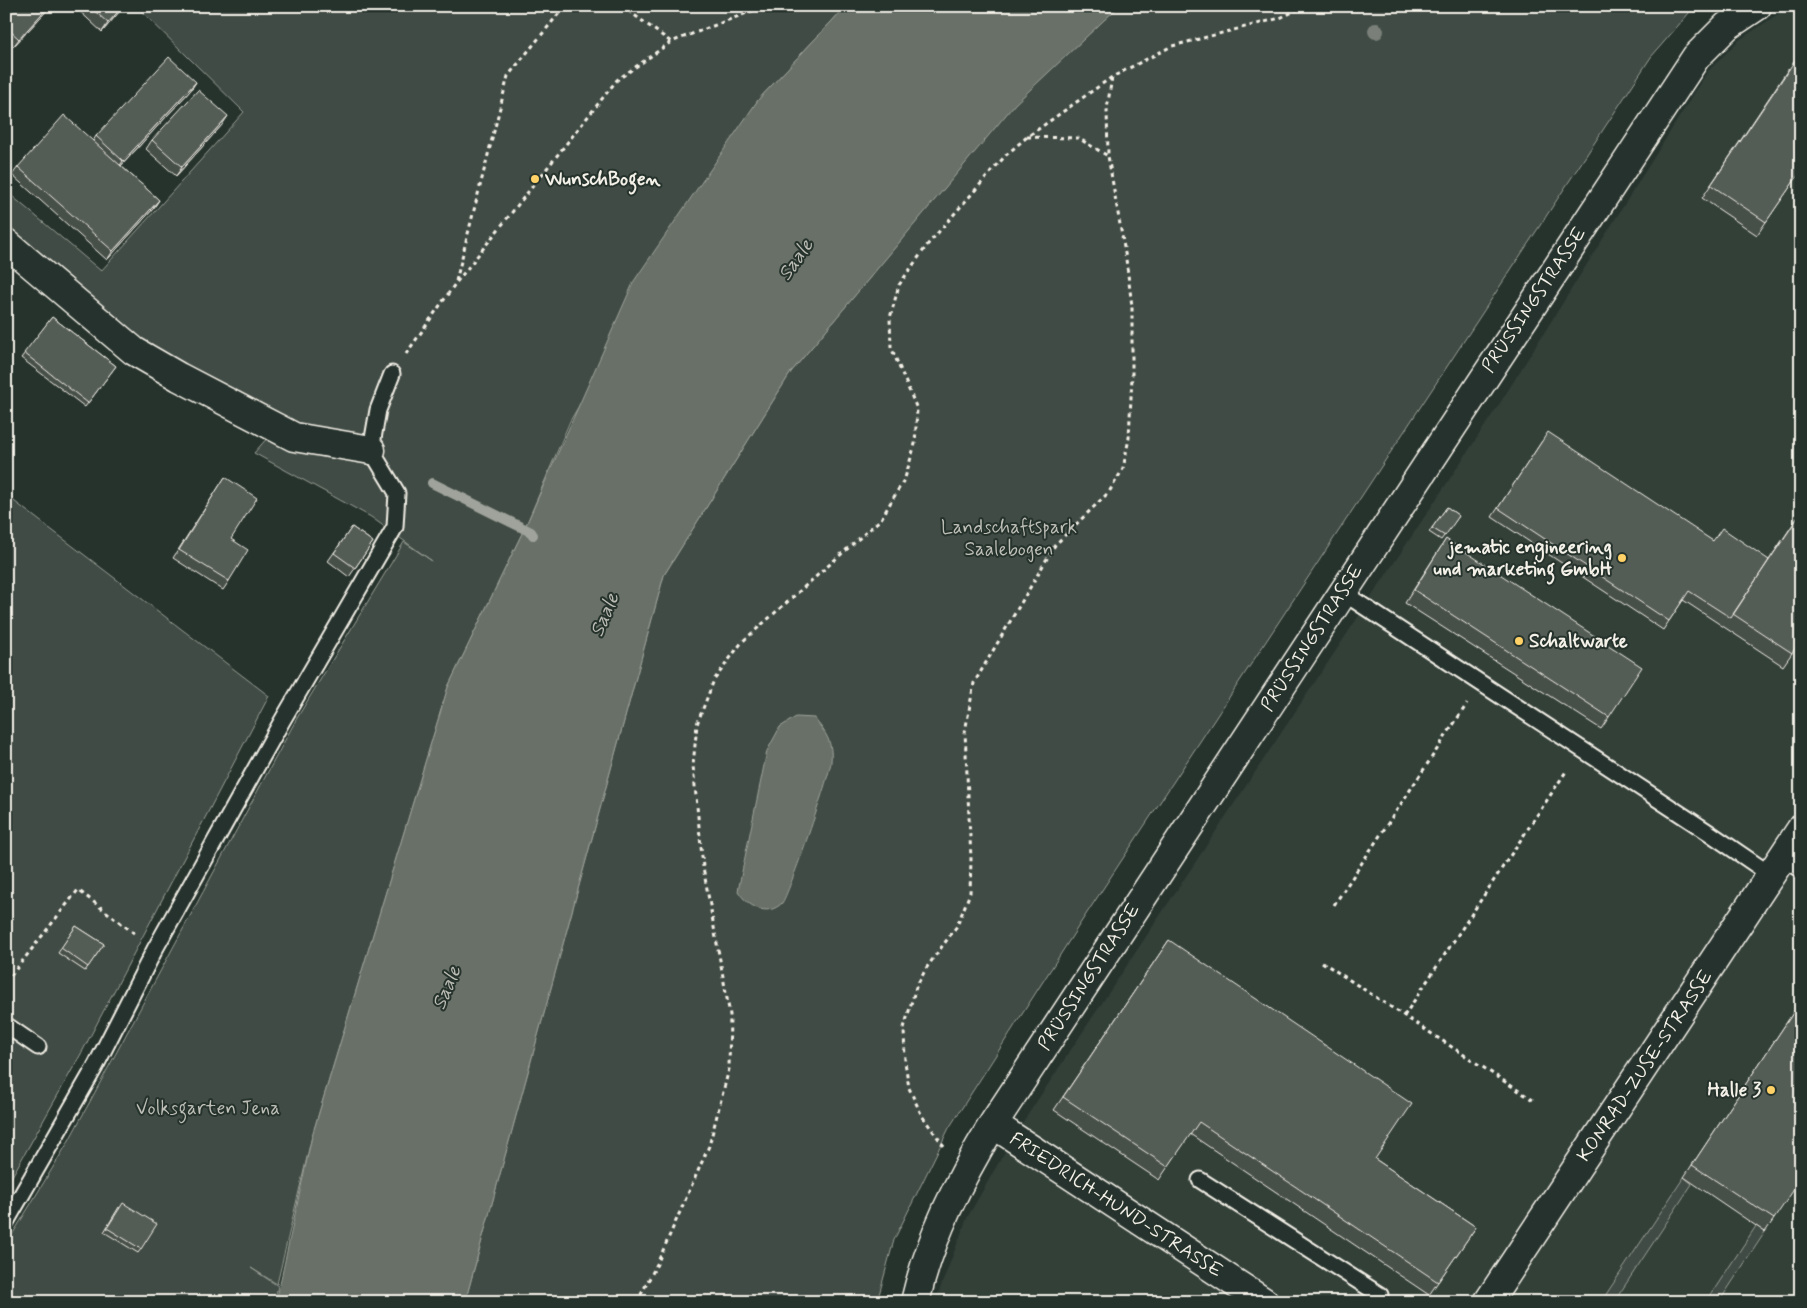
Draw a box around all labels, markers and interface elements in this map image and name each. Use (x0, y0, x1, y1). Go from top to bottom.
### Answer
place label: WunschBogen (544, 167, 661, 195)
marker: WunschBogen (529, 173, 541, 185)
street label: PRÜSSINGSTRASSE (1476, 222, 1592, 378)
water label: Saale (772, 233, 820, 286)
park label: Landschaftspark Saalebogen (941, 515, 1077, 563)
place label: jematic engineering und marketing GmbH (1433, 535, 1613, 585)
marker: jematic engineering und marketing GmbH (1616, 552, 1628, 564)
street label: PRÜSSINGSTRASSE (1255, 560, 1369, 716)
water label: Saale (584, 588, 627, 641)
place label: Schaltwarte (1529, 629, 1628, 654)
marker: Schaltwarte (1513, 635, 1525, 647)
street label: PRÜSSINGSTRASSE (1032, 899, 1146, 1055)
water label: Saale (426, 961, 469, 1014)
street label: KONRAD-ZUSE-STRASSE (1571, 965, 1719, 1167)
place label: Halle 3 (1708, 1078, 1761, 1103)
marker: Halle 3 (1765, 1084, 1777, 1096)
park label: Volksgarten Jena (136, 1096, 280, 1124)
street label: FRIEDRICH-HUND-STRASSE (1005, 1127, 1227, 1283)

